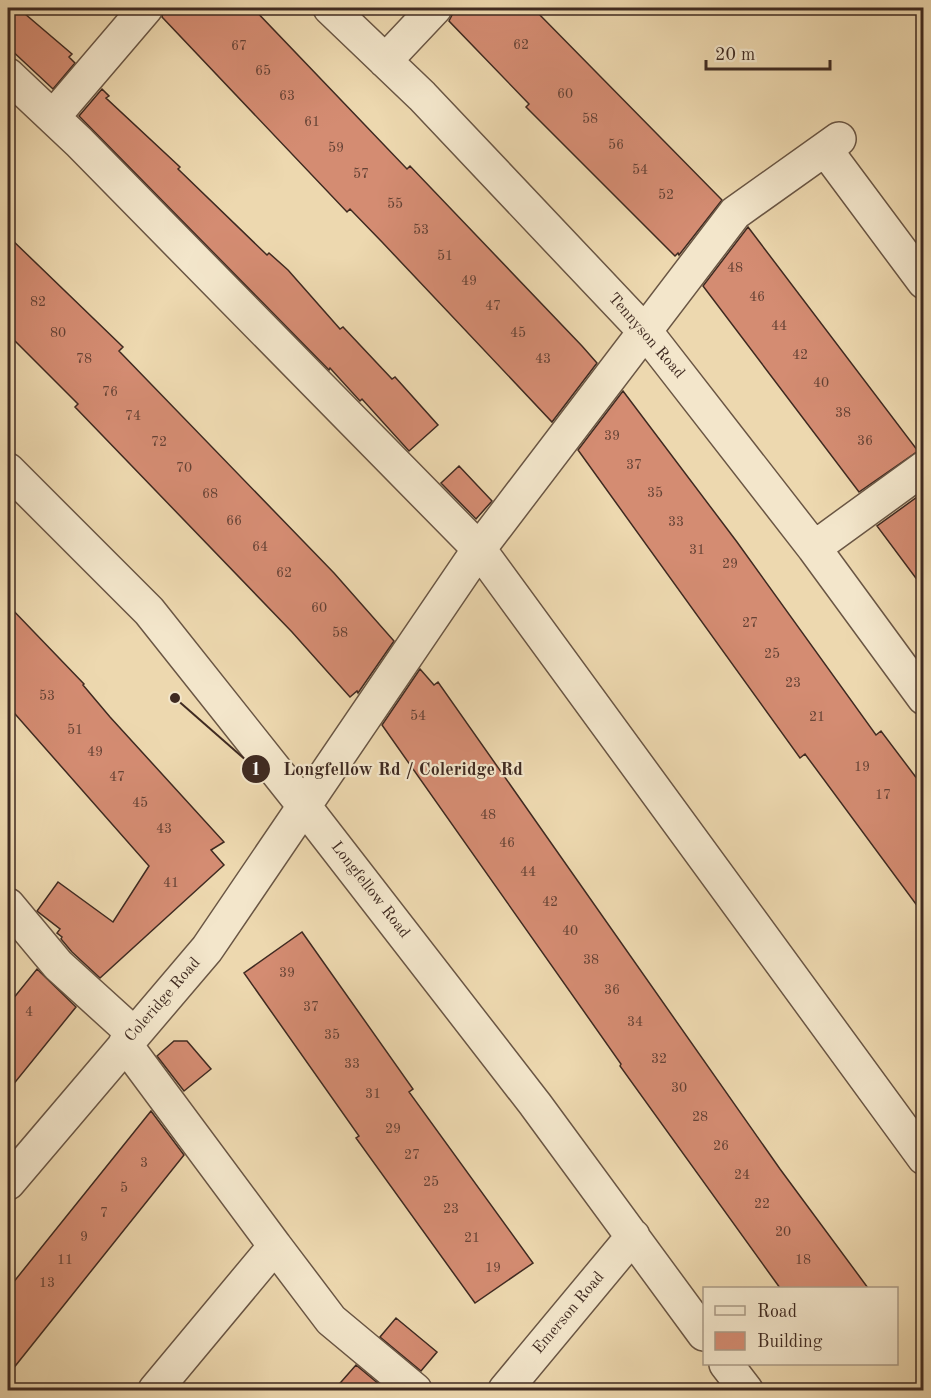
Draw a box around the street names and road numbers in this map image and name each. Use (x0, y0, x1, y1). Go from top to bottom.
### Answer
street label: Tennyson Road (605, 290, 687, 382)
street label: Longfellow Road (328, 839, 412, 941)
street label: Coleridge Road (122, 955, 204, 1045)
street label: Emerson Road (530, 1269, 608, 1357)

